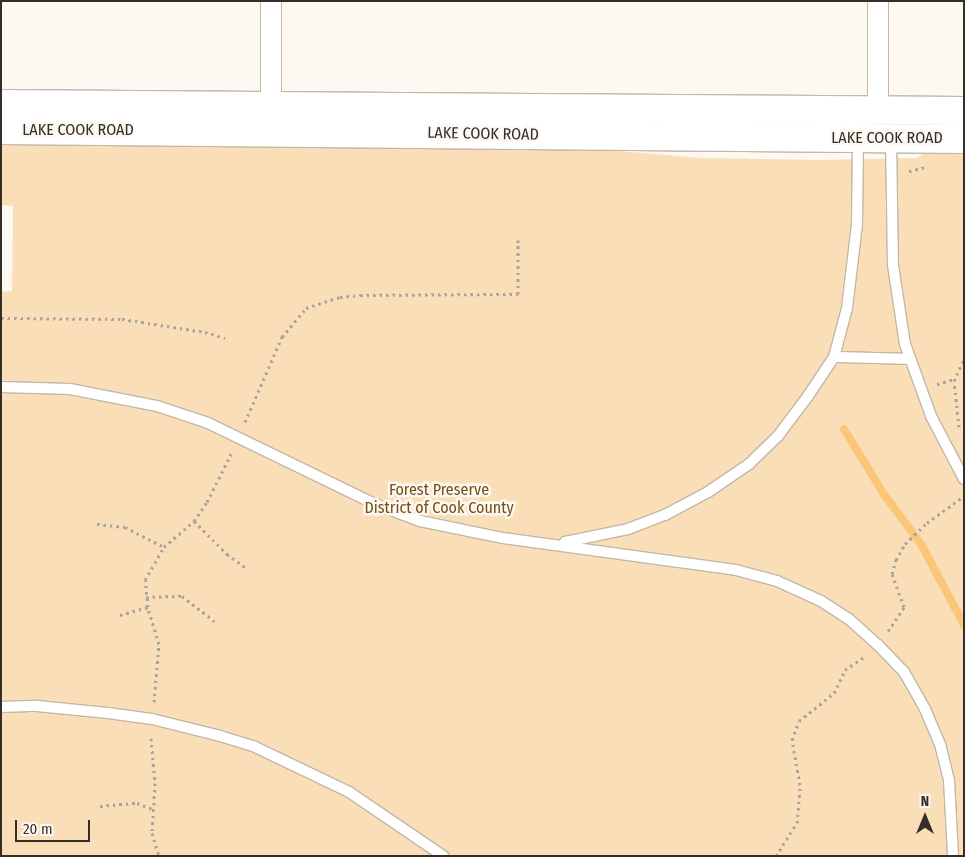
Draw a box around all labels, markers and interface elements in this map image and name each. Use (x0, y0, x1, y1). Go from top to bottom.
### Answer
street label: LAKE COOK ROAD (22, 120, 134, 140)
street label: LAKE COOK ROAD (427, 123, 539, 145)
street label: LAKE COOK ROAD (831, 128, 943, 148)
park label: Forest Preserve District of Cook County (364, 480, 514, 518)
north arrow (900, 792, 950, 842)
text: N (921, 793, 929, 810)
scale bar (18, 810, 92, 842)
text: 20 m (23, 820, 53, 838)

